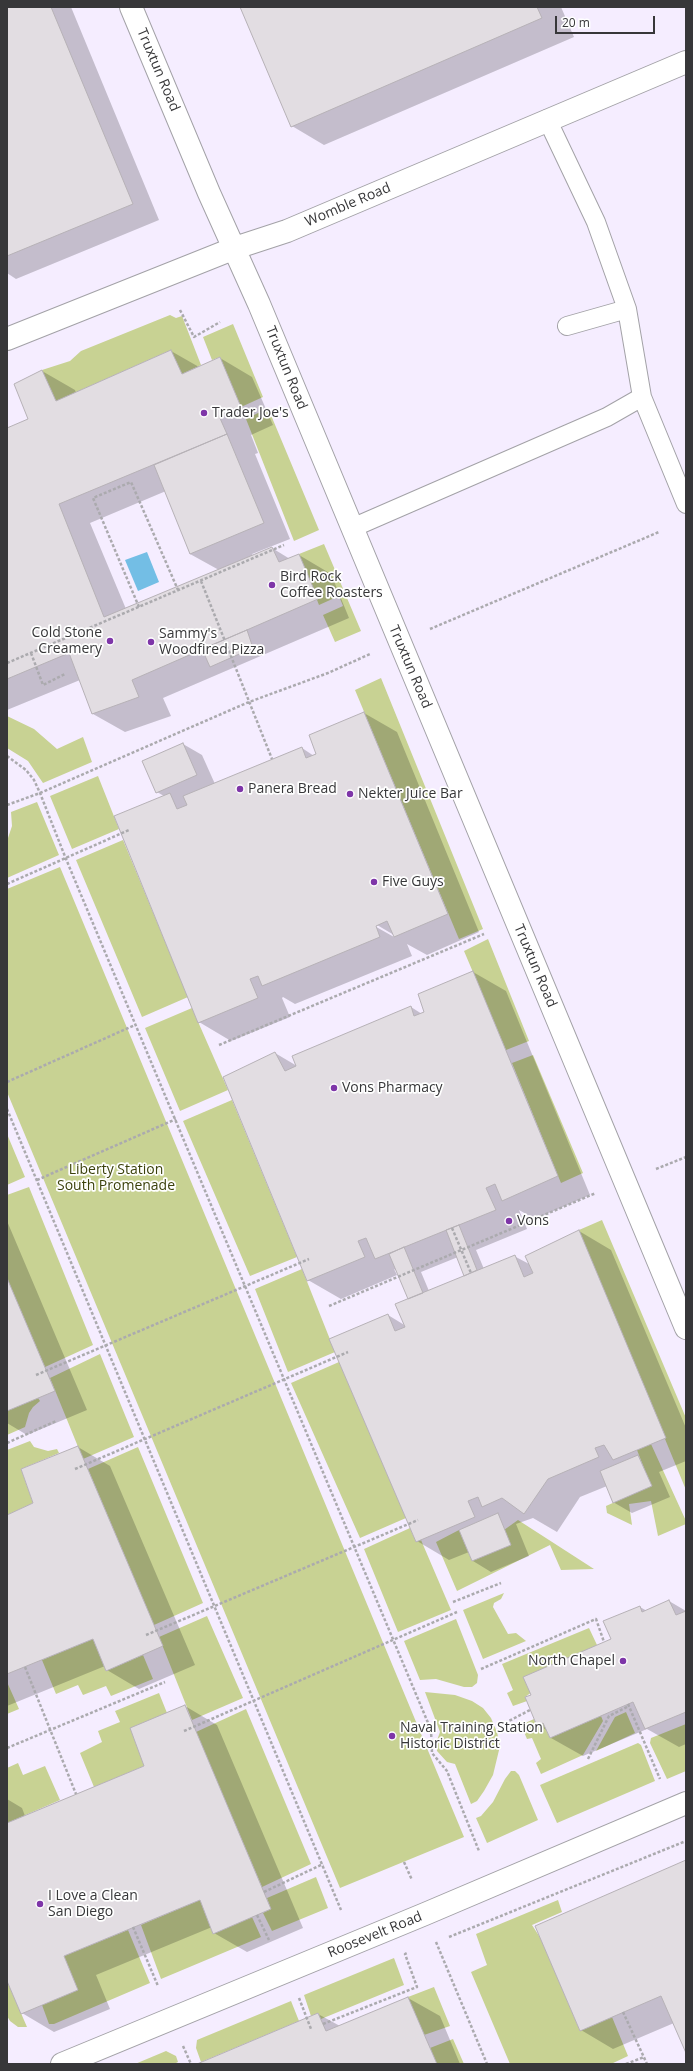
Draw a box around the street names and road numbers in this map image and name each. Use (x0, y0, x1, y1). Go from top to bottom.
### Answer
street label: Truxtun Road (133, 26, 183, 114)
street label: Womble Road (303, 179, 393, 231)
street label: Truxtun Road (262, 324, 310, 412)
street label: Truxtun Road (385, 623, 435, 711)
street label: Truxtun Road (510, 922, 560, 1010)
street label: Roosevelt Road (325, 1908, 425, 1962)

